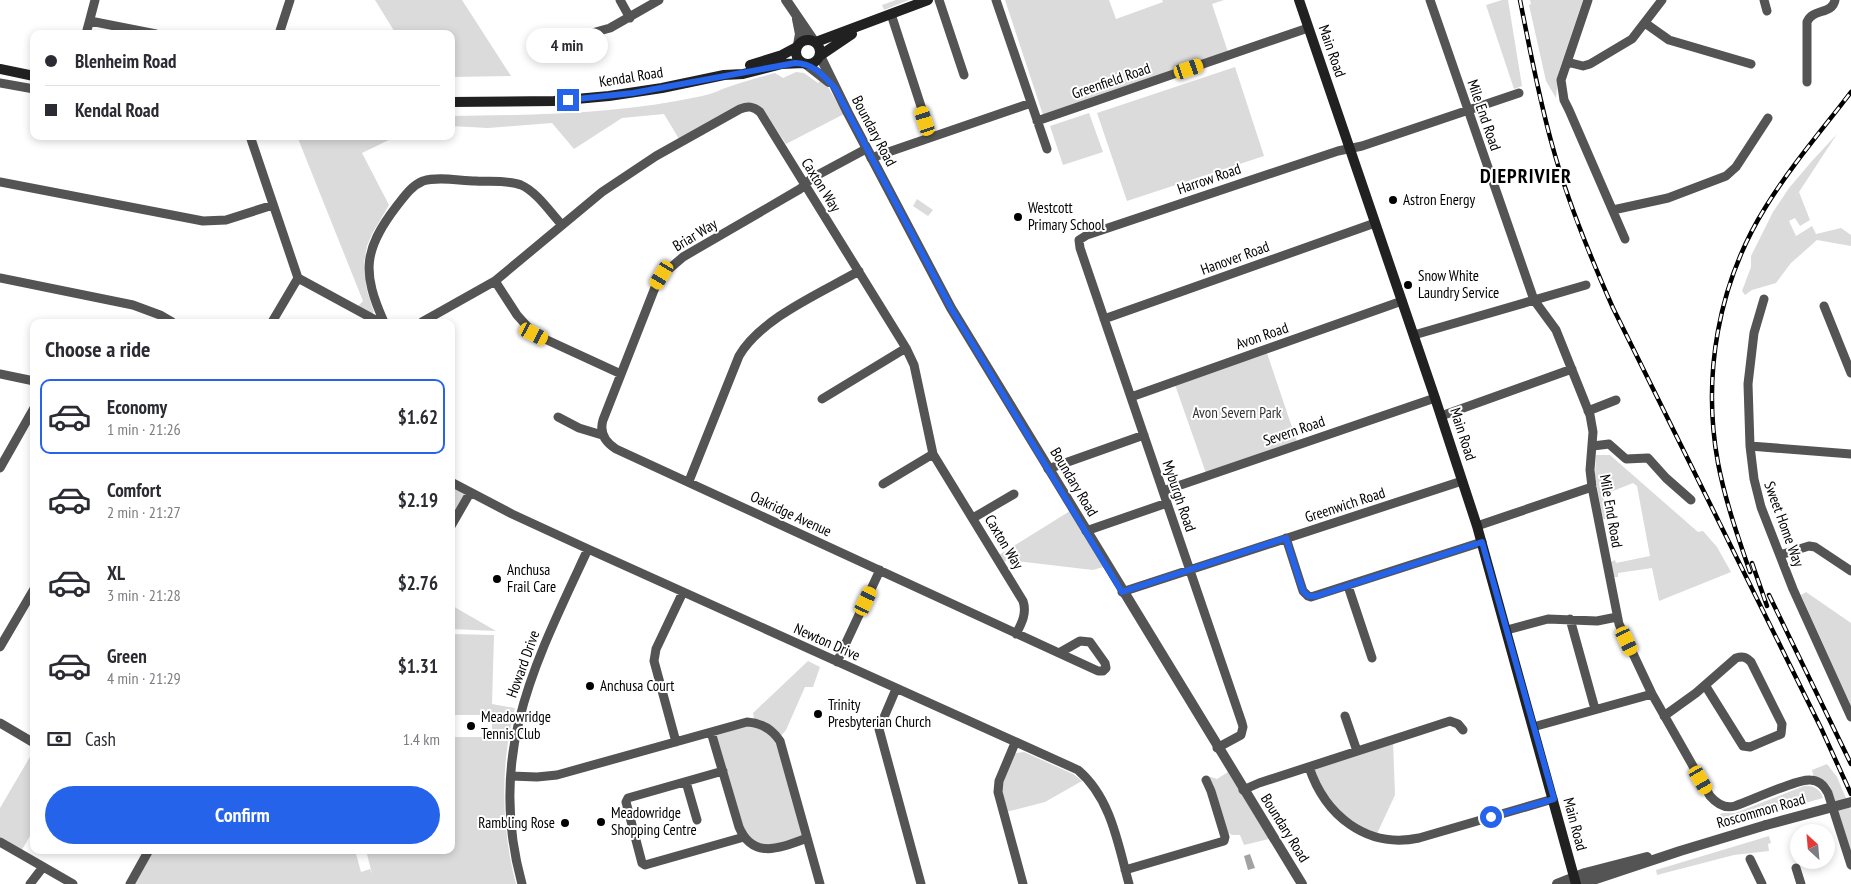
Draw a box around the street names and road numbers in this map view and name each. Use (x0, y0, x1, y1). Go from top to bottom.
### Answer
street label: Main Road (1315, 22, 1350, 80)
street label: Greenfield Road (1069, 58, 1153, 103)
street label: Kendal Road (598, 62, 664, 91)
street label: Mile End Road (1463, 77, 1505, 153)
street label: Boundary Road (848, 92, 901, 169)
street label: Caxton Way (797, 154, 846, 216)
street label: Harrow Road (1175, 159, 1243, 198)
street label: Briar Way (669, 214, 721, 255)
street label: Hanover Road (1198, 236, 1272, 279)
street label: Avon Road (1233, 318, 1291, 353)
street label: Main Road (1446, 405, 1481, 463)
street label: Severn Road (1261, 411, 1327, 450)
street label: Boundary Road (1046, 444, 1102, 520)
street label: Myburgh Road (1158, 458, 1201, 534)
street label: Mile End Road (1596, 473, 1627, 549)
street label: Sweet Home Way (1760, 479, 1809, 569)
street label: Greenwich Road (1302, 483, 1387, 526)
street label: Oakridge Avenue (748, 486, 835, 541)
street label: Caxton Way (981, 511, 1028, 573)
street label: Newton Drive (791, 619, 863, 665)
street label: Howard Drive (502, 628, 543, 700)
street label: Roscommon Road (1714, 789, 1807, 832)
street label: Boundary Road (1257, 790, 1314, 866)
street label: Main Road (1559, 795, 1592, 852)

